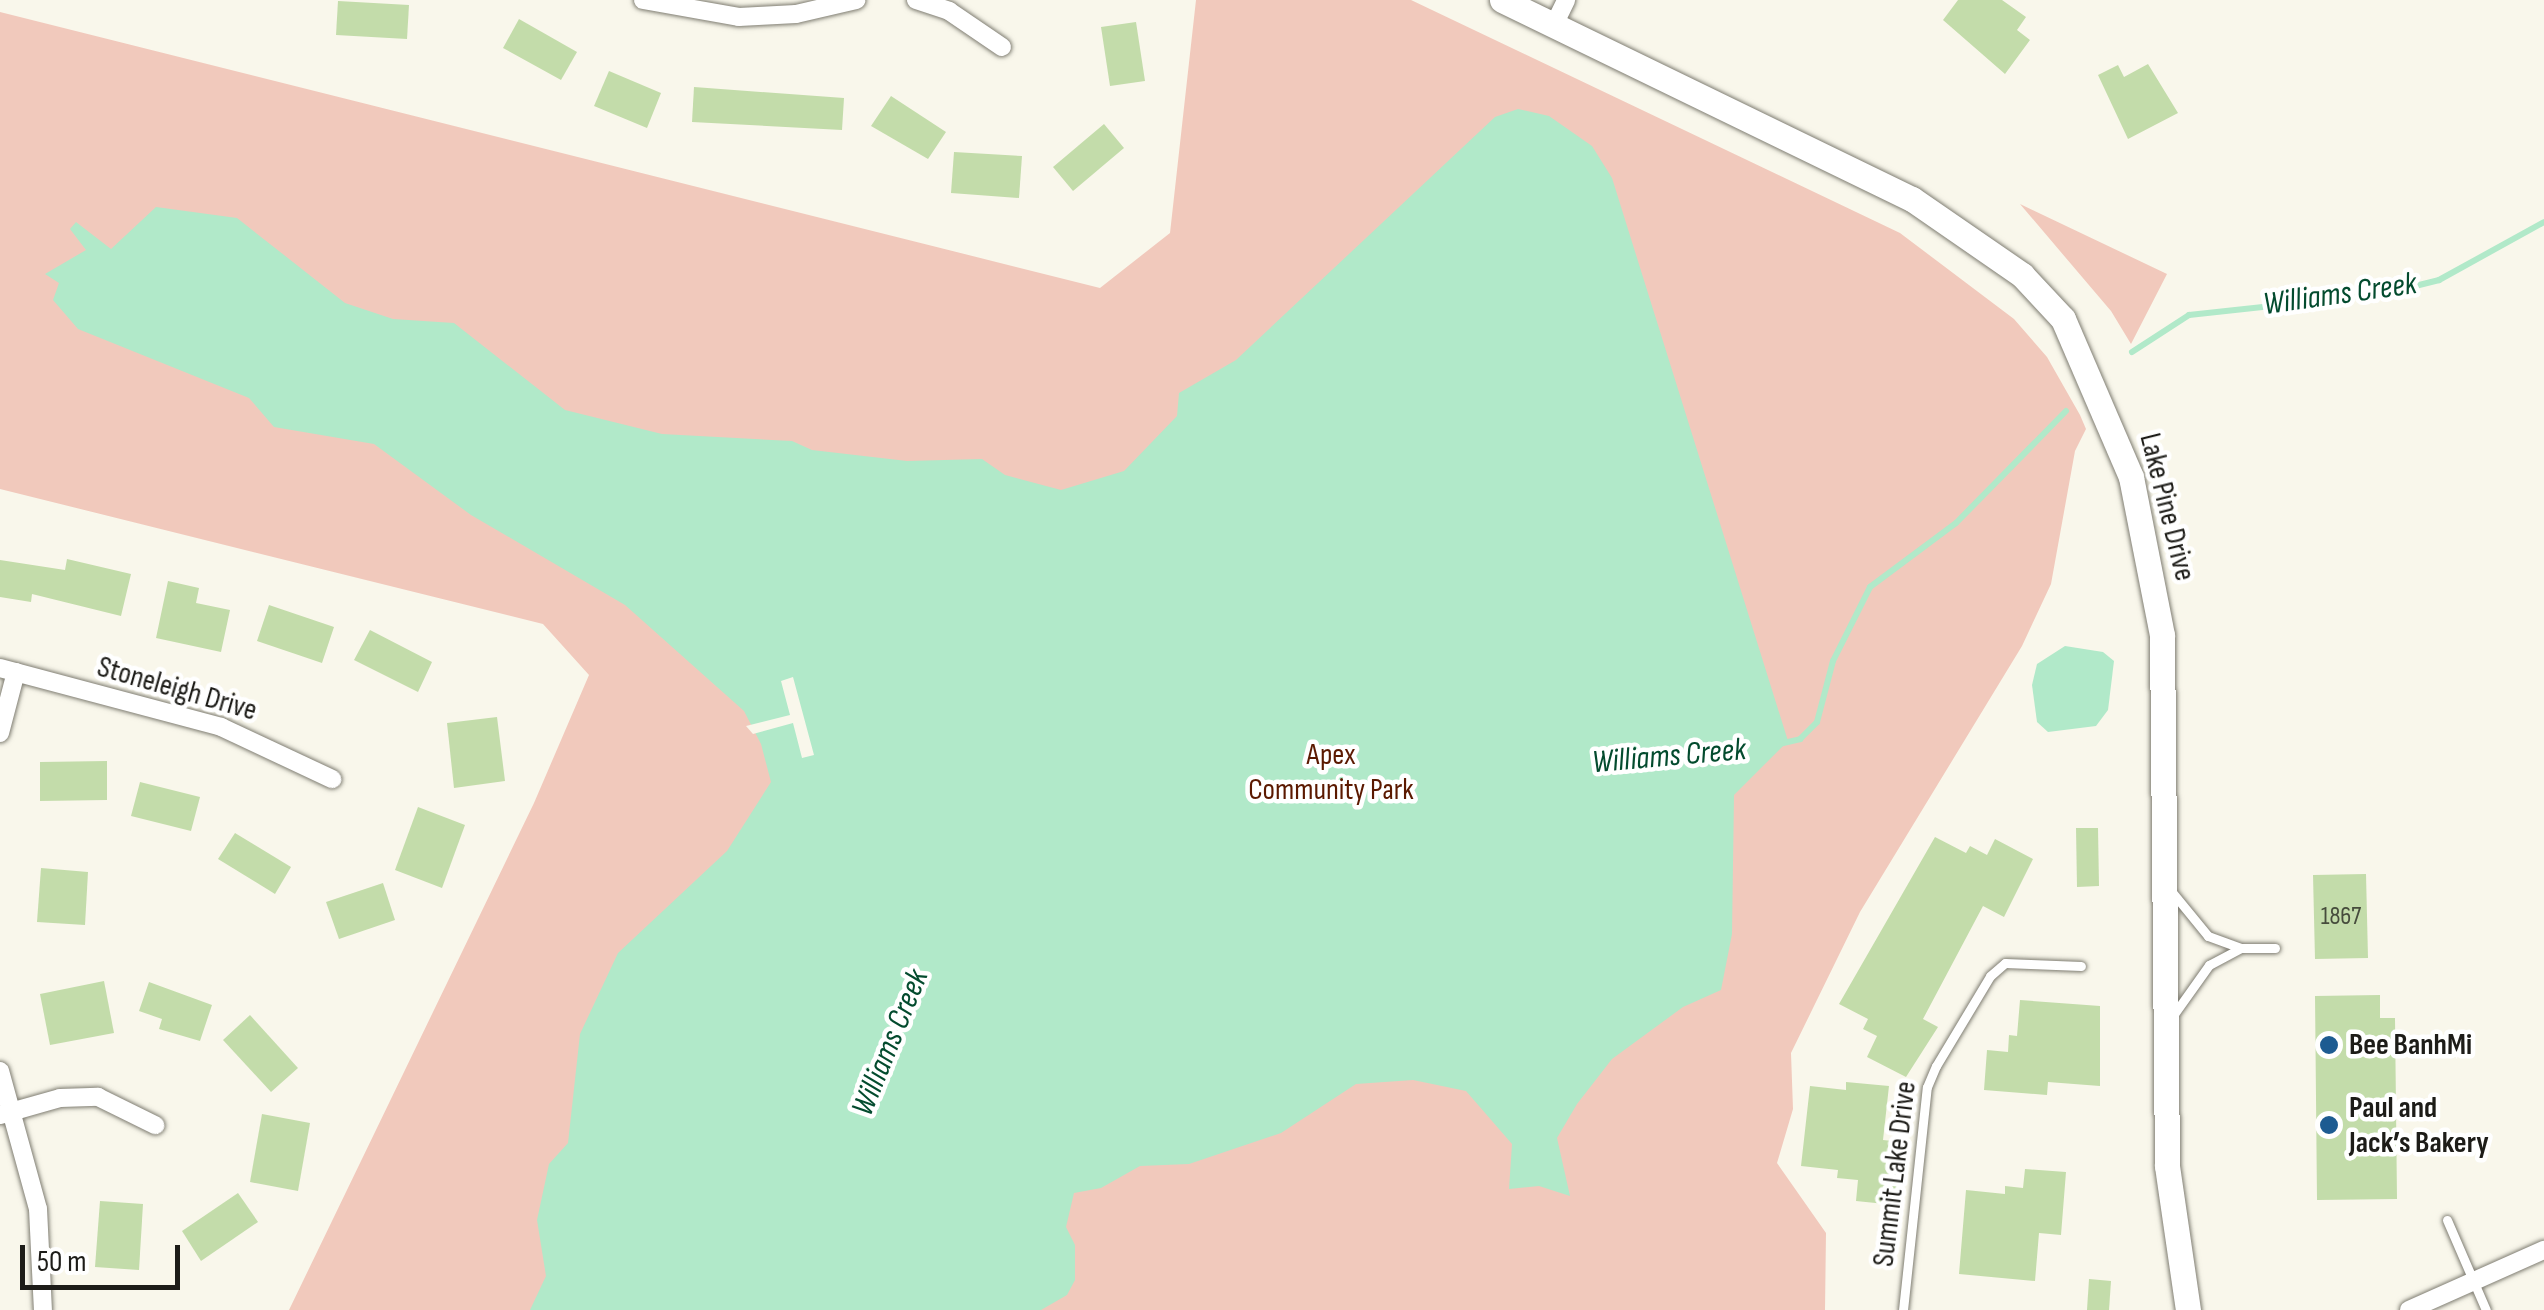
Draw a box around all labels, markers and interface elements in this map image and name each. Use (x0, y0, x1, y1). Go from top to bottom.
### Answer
water label: Williams Creek (2261, 265, 2419, 325)
street label: Lake Pine Drive (2131, 430, 2203, 584)
street label: Stoneleigh Drive (93, 649, 261, 729)
water label: Williams Creek (1591, 731, 1747, 783)
park label: Apex Community Park (1248, 737, 1414, 808)
house number: 1867 (2321, 902, 2361, 932)
water label: Williams Creek (844, 964, 938, 1122)
place label: Bee BanhMi (2349, 1027, 2472, 1063)
marker: Bee BanhMi (2318, 1034, 2340, 1056)
street label: Summit Lake Drive (1866, 1079, 1924, 1269)
place label: Paul and Jack’s Bakery (2349, 1090, 2489, 1160)
marker: Paul and Jack’s Bakery (2318, 1114, 2340, 1136)
scale bar (25, 1225, 185, 1287)
text: 50 m (37, 1244, 86, 1280)

